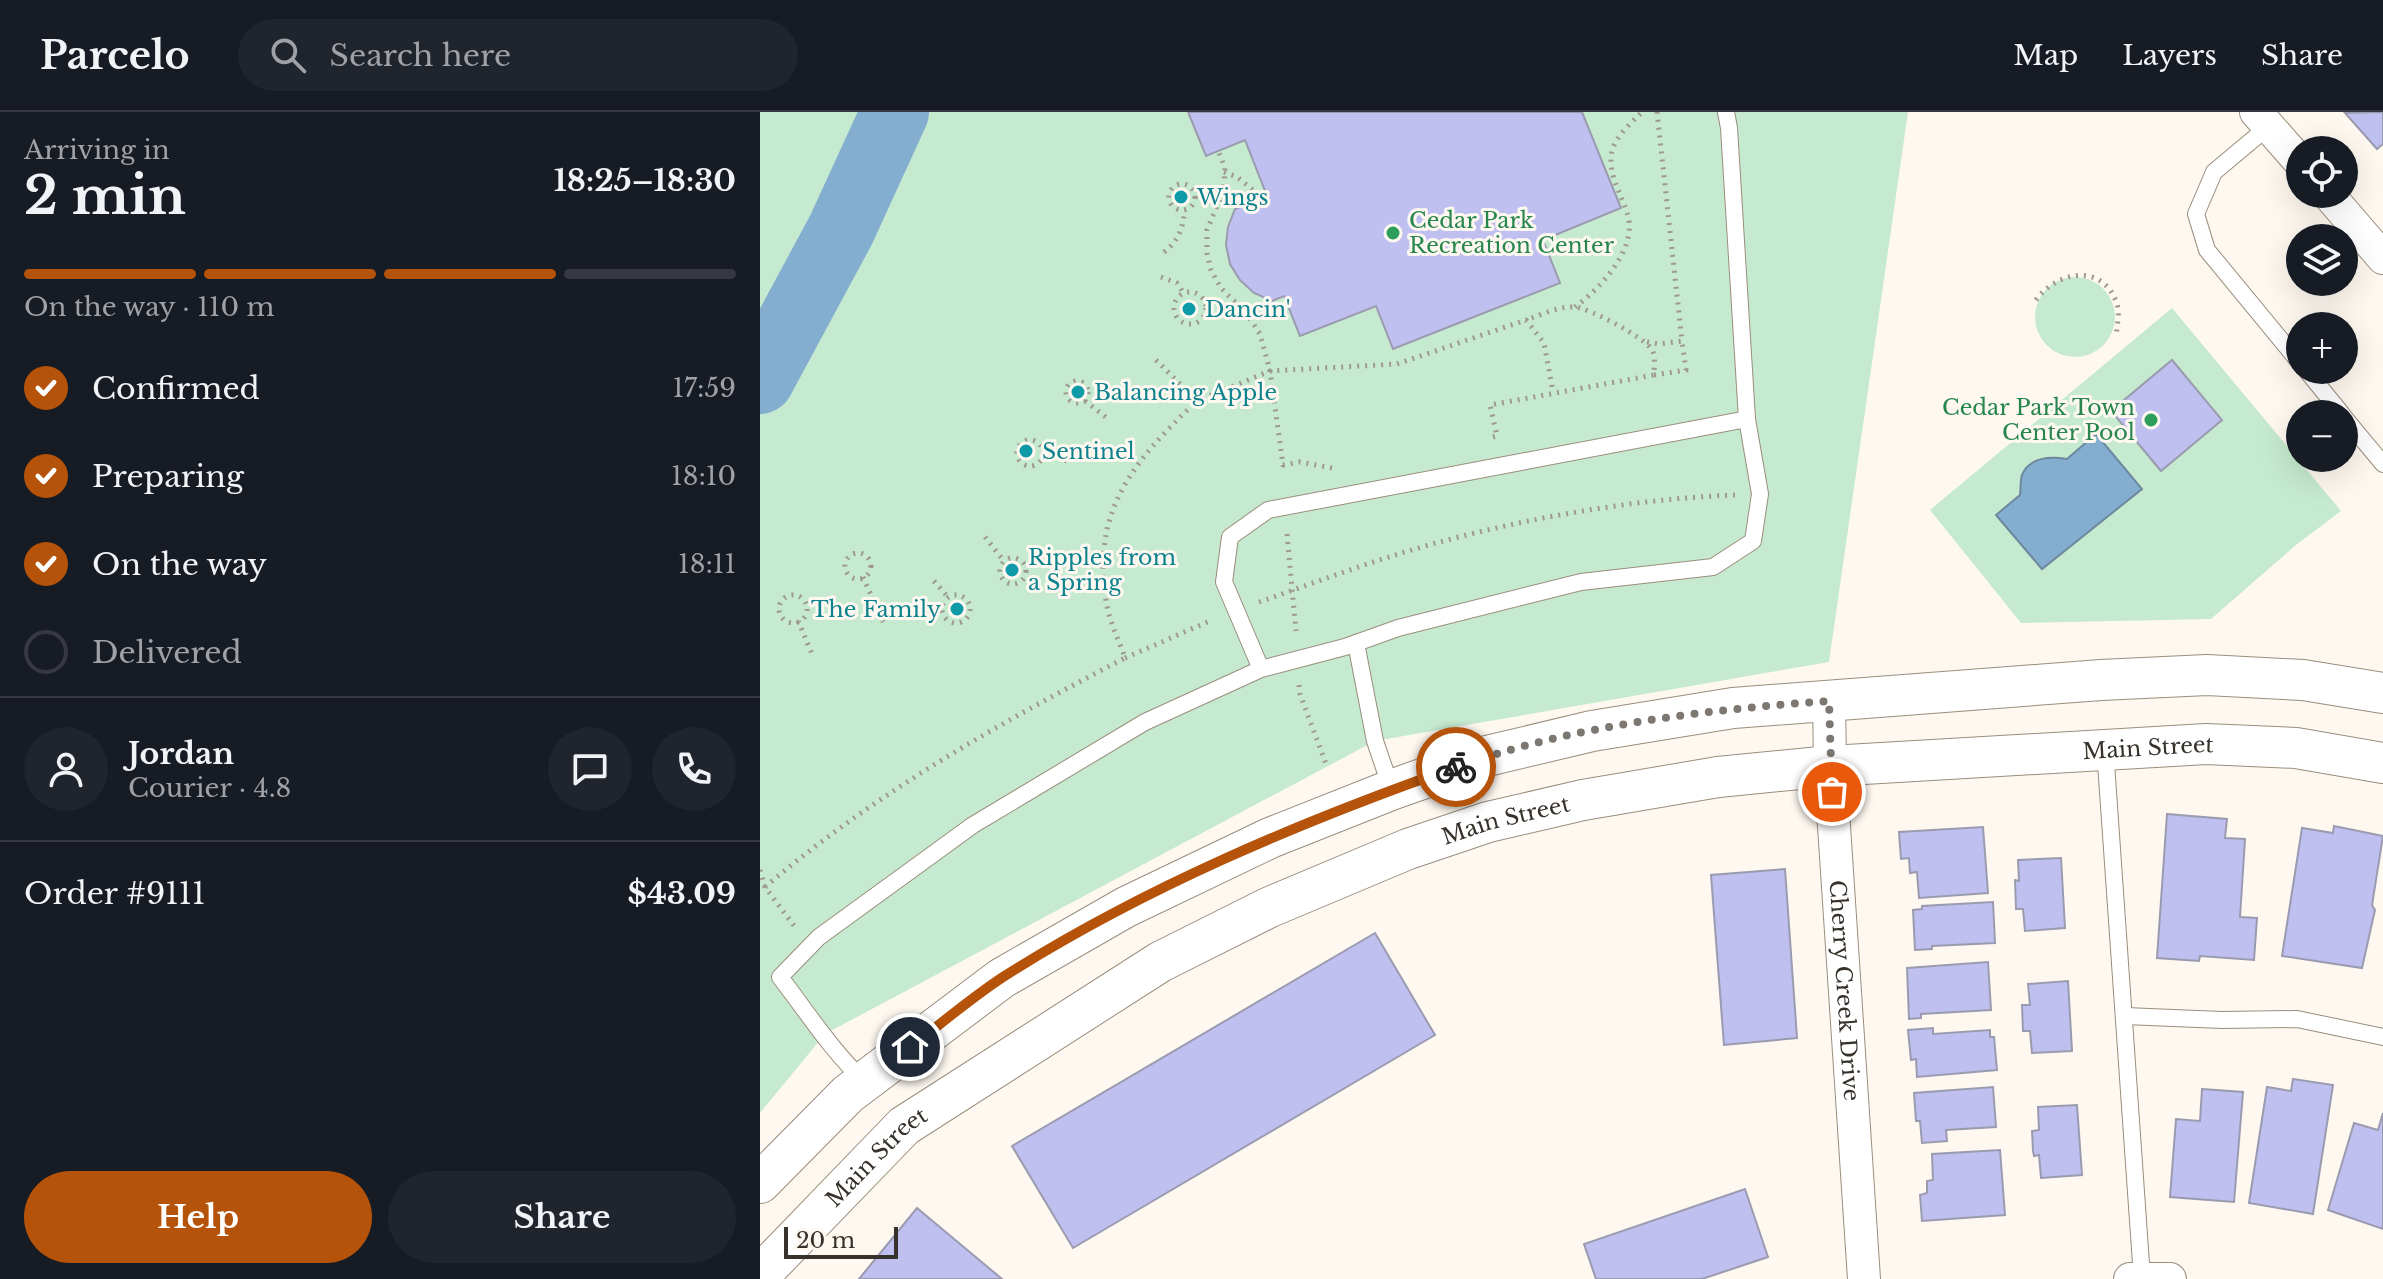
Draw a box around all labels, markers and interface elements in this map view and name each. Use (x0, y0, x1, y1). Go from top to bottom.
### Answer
search box (238, 19, 798, 91)
text: Parcelo (40, 32, 190, 79)
icon: search (266, 33, 310, 77)
text: Search here (330, 37, 511, 74)
text: Map (2013, 38, 2078, 73)
text: Layers (2122, 38, 2217, 73)
text: Share (2261, 38, 2343, 73)
text: Arriving in (24, 134, 170, 166)
map controls (2286, 136, 2358, 472)
button: locate (2286, 136, 2358, 208)
text: 18:25–18:30 (554, 162, 736, 199)
text: 2 min (24, 164, 186, 228)
place label: Wings (1196, 184, 1269, 211)
marker: Wings (1172, 188, 1190, 206)
place label: Cedar Park Recreation Center (1409, 207, 1615, 259)
marker: Cedar Park Recreation Center (1384, 224, 1402, 242)
button: layers (2286, 224, 2358, 296)
text: On the way · 110 m (24, 291, 274, 323)
place label: Dancin' (1205, 296, 1290, 323)
marker: Dancin' (1180, 300, 1198, 318)
button: + (2286, 312, 2358, 384)
icon: check (24, 366, 68, 410)
text: Confirmed (92, 370, 260, 407)
text: 17:59 (672, 372, 736, 404)
place label: Balancing Apple (1094, 379, 1277, 406)
marker: Balancing Apple (1069, 383, 1087, 401)
place label: Cedar Park Town Center Pool (1942, 394, 2135, 446)
button: − (2286, 400, 2358, 472)
marker: Cedar Park Town Center Pool (2142, 411, 2160, 429)
place label: Sentinel (1042, 438, 1135, 465)
marker: Sentinel (1017, 442, 1035, 460)
icon: check (24, 454, 68, 498)
text: Preparing (92, 458, 244, 495)
text: 18:10 (671, 460, 736, 492)
icon: check (24, 542, 68, 586)
place label: Ripples from a Spring (1028, 544, 1176, 596)
text: On the way (92, 546, 267, 583)
text: 18:11 (678, 548, 736, 580)
marker: Ripples from a Spring (1003, 561, 1021, 579)
place label: The Family (811, 596, 941, 623)
marker: The Family (948, 600, 966, 618)
text: Delivered (92, 634, 242, 671)
button: person (24, 727, 108, 811)
button: chat (548, 727, 632, 811)
button: phone (652, 727, 736, 811)
courier (1416, 727, 1496, 807)
street label: Main Street (2082, 730, 2215, 765)
text: Jordan (128, 735, 234, 772)
icon: bike (1434, 745, 1478, 789)
pin (1798, 758, 1866, 826)
icon: bag (1810, 770, 1854, 814)
text: Courier · 4.8 (128, 772, 291, 804)
street label: Main Street (1438, 790, 1573, 850)
text: Order #9111 (24, 875, 205, 912)
text: $43.09 (628, 875, 736, 912)
street label: Cherry Creek Drive (1824, 879, 1866, 1102)
pin (876, 1013, 944, 1081)
icon: home (888, 1025, 932, 1069)
street label: Main Street (820, 1101, 932, 1212)
button: Help (24, 1171, 372, 1263)
button: Share (388, 1171, 736, 1263)
scale bar (784, 1223, 898, 1259)
text: 20 m (796, 1227, 855, 1254)

